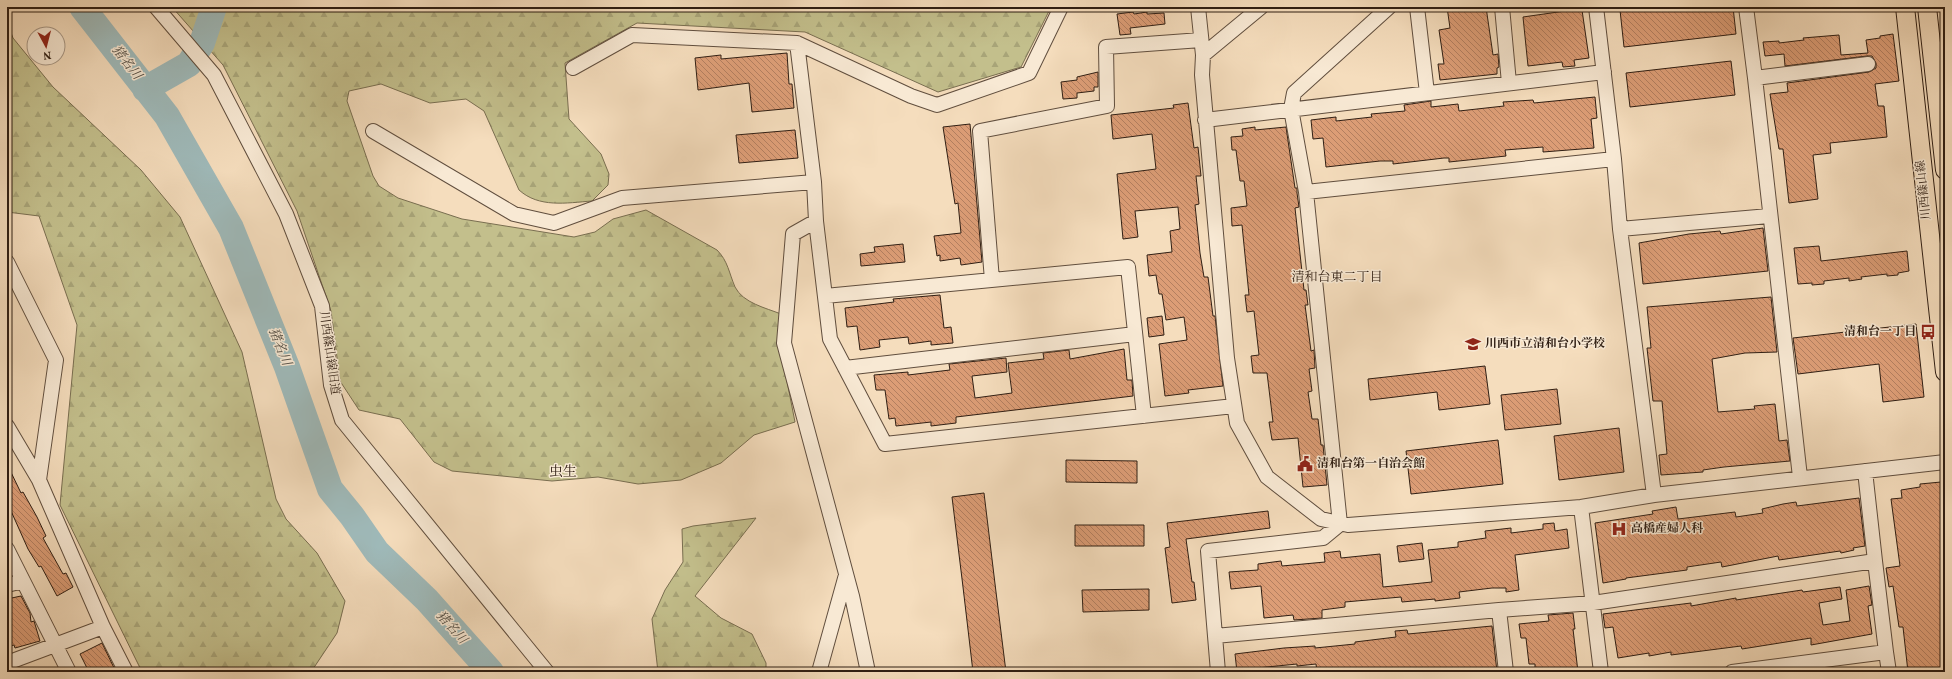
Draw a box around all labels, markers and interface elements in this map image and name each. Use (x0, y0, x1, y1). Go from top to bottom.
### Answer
north arrow (26, 26, 66, 66)
water label: 猪名川 (107, 42, 146, 85)
text: N (42, 47, 52, 62)
street label: 川西篠山線 (1913, 159, 1935, 221)
district label: 清和台東二丁目 (1291, 269, 1383, 287)
street label: 川西篠山線旧道 (315, 310, 343, 396)
bus stop icon: 清和台一丁目 (1919, 323, 1937, 341)
place label: 清和台一丁目 (1844, 324, 1916, 340)
water label: 猪名川 (263, 326, 295, 370)
school or university icon: 川西市立清和台小学校 (1464, 335, 1482, 353)
place label: 川西市立清和台小学校 (1485, 336, 1605, 352)
public building icon: 清和台第一自治会館 (1296, 455, 1314, 473)
place label: 清和台第一自治会館 (1317, 456, 1425, 472)
district label: 虫生 (549, 463, 577, 482)
hospital icon: 高橋産婦人科 (1610, 520, 1628, 538)
place label: 高橋産婦人科 (1631, 521, 1704, 537)
water label: 猪名川 (431, 607, 472, 650)

